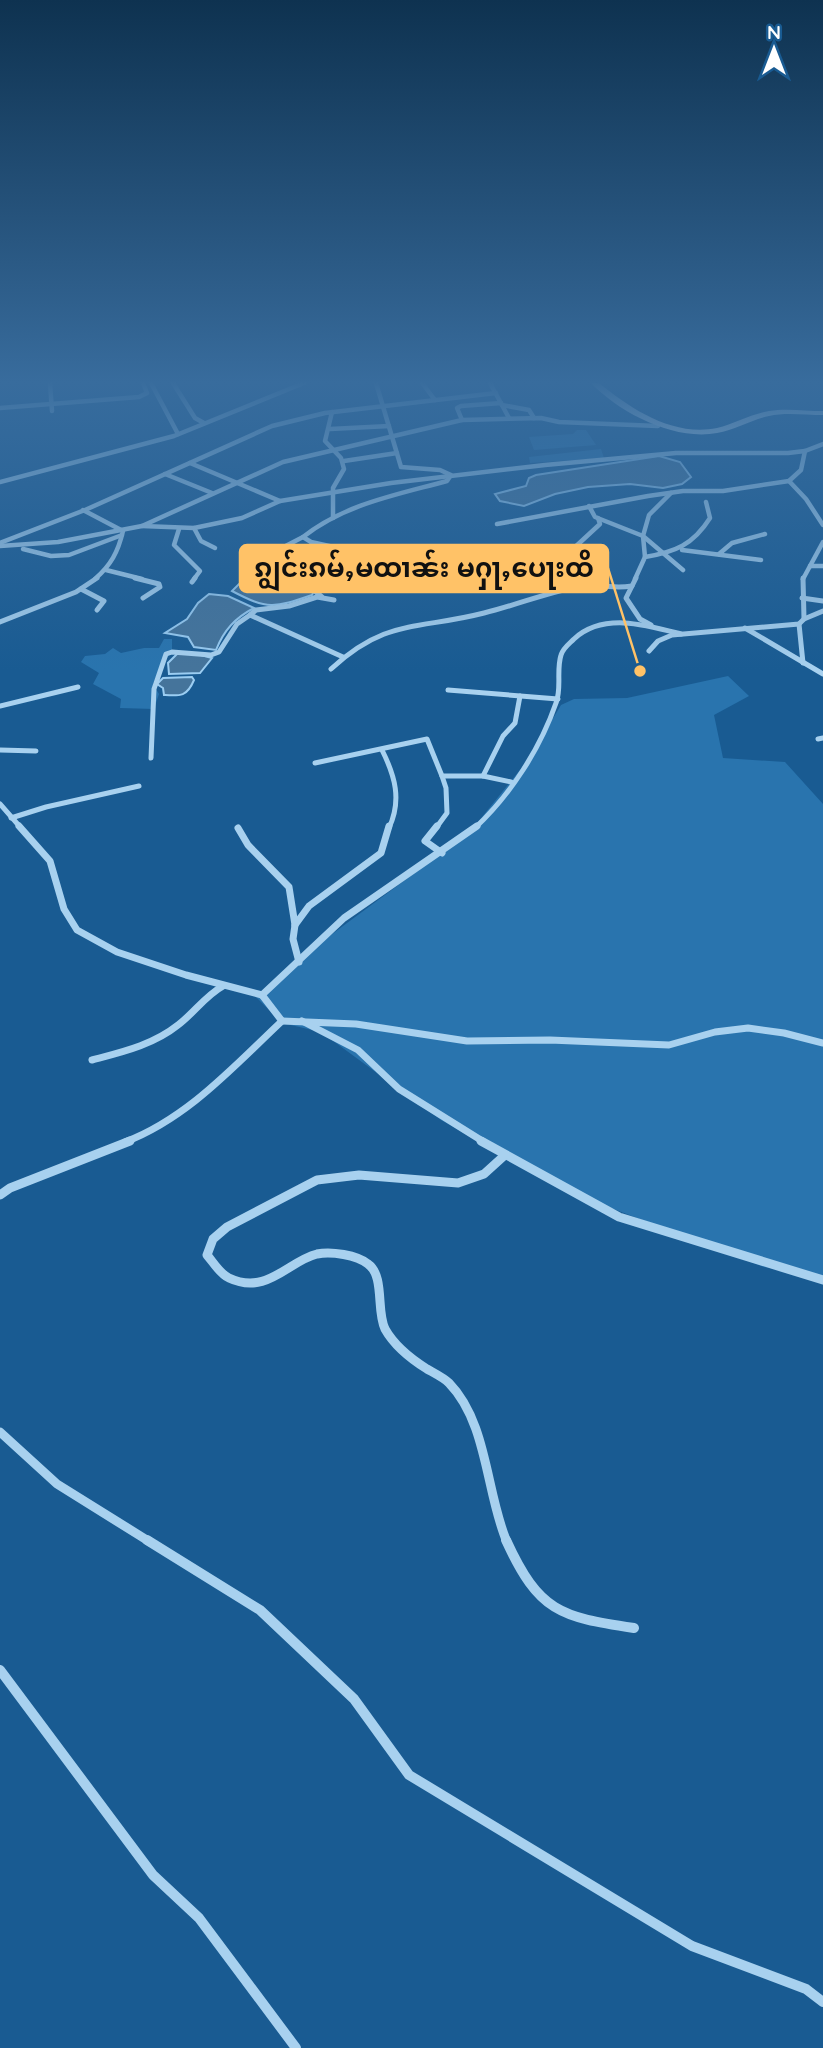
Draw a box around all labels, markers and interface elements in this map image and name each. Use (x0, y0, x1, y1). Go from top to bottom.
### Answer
north arrow (739, 14, 809, 84)
text: N (767, 20, 781, 44)
callout: ၵျွင်းၵမ်ႇမထၢၼ်း မႁႃႇပေႃးထိ (240, 545, 608, 592)
text: ၵျွင်းၵမ်ႇမထၢၼ်း မႁႃႇပေႃးထိ (254, 549, 594, 592)

